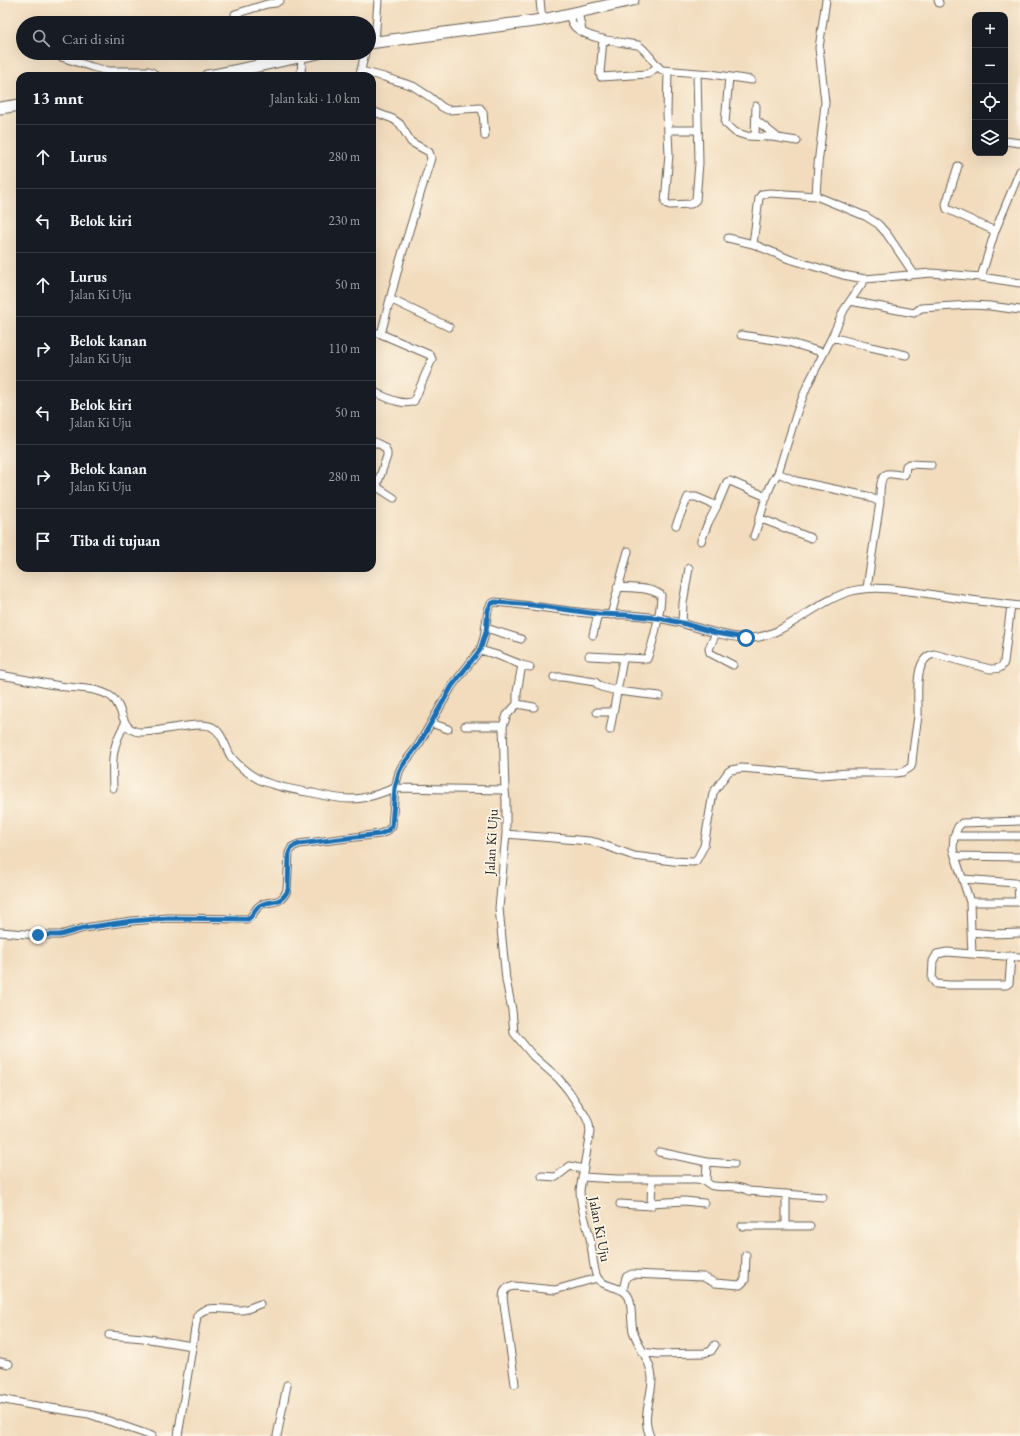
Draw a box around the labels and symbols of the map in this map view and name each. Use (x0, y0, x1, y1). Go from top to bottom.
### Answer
route start (737, 629, 755, 647)
street label: Jalan Ki Uju (480, 808, 502, 876)
route end (29, 926, 47, 944)
street label: Jalan Ki Uju (585, 1194, 615, 1264)

